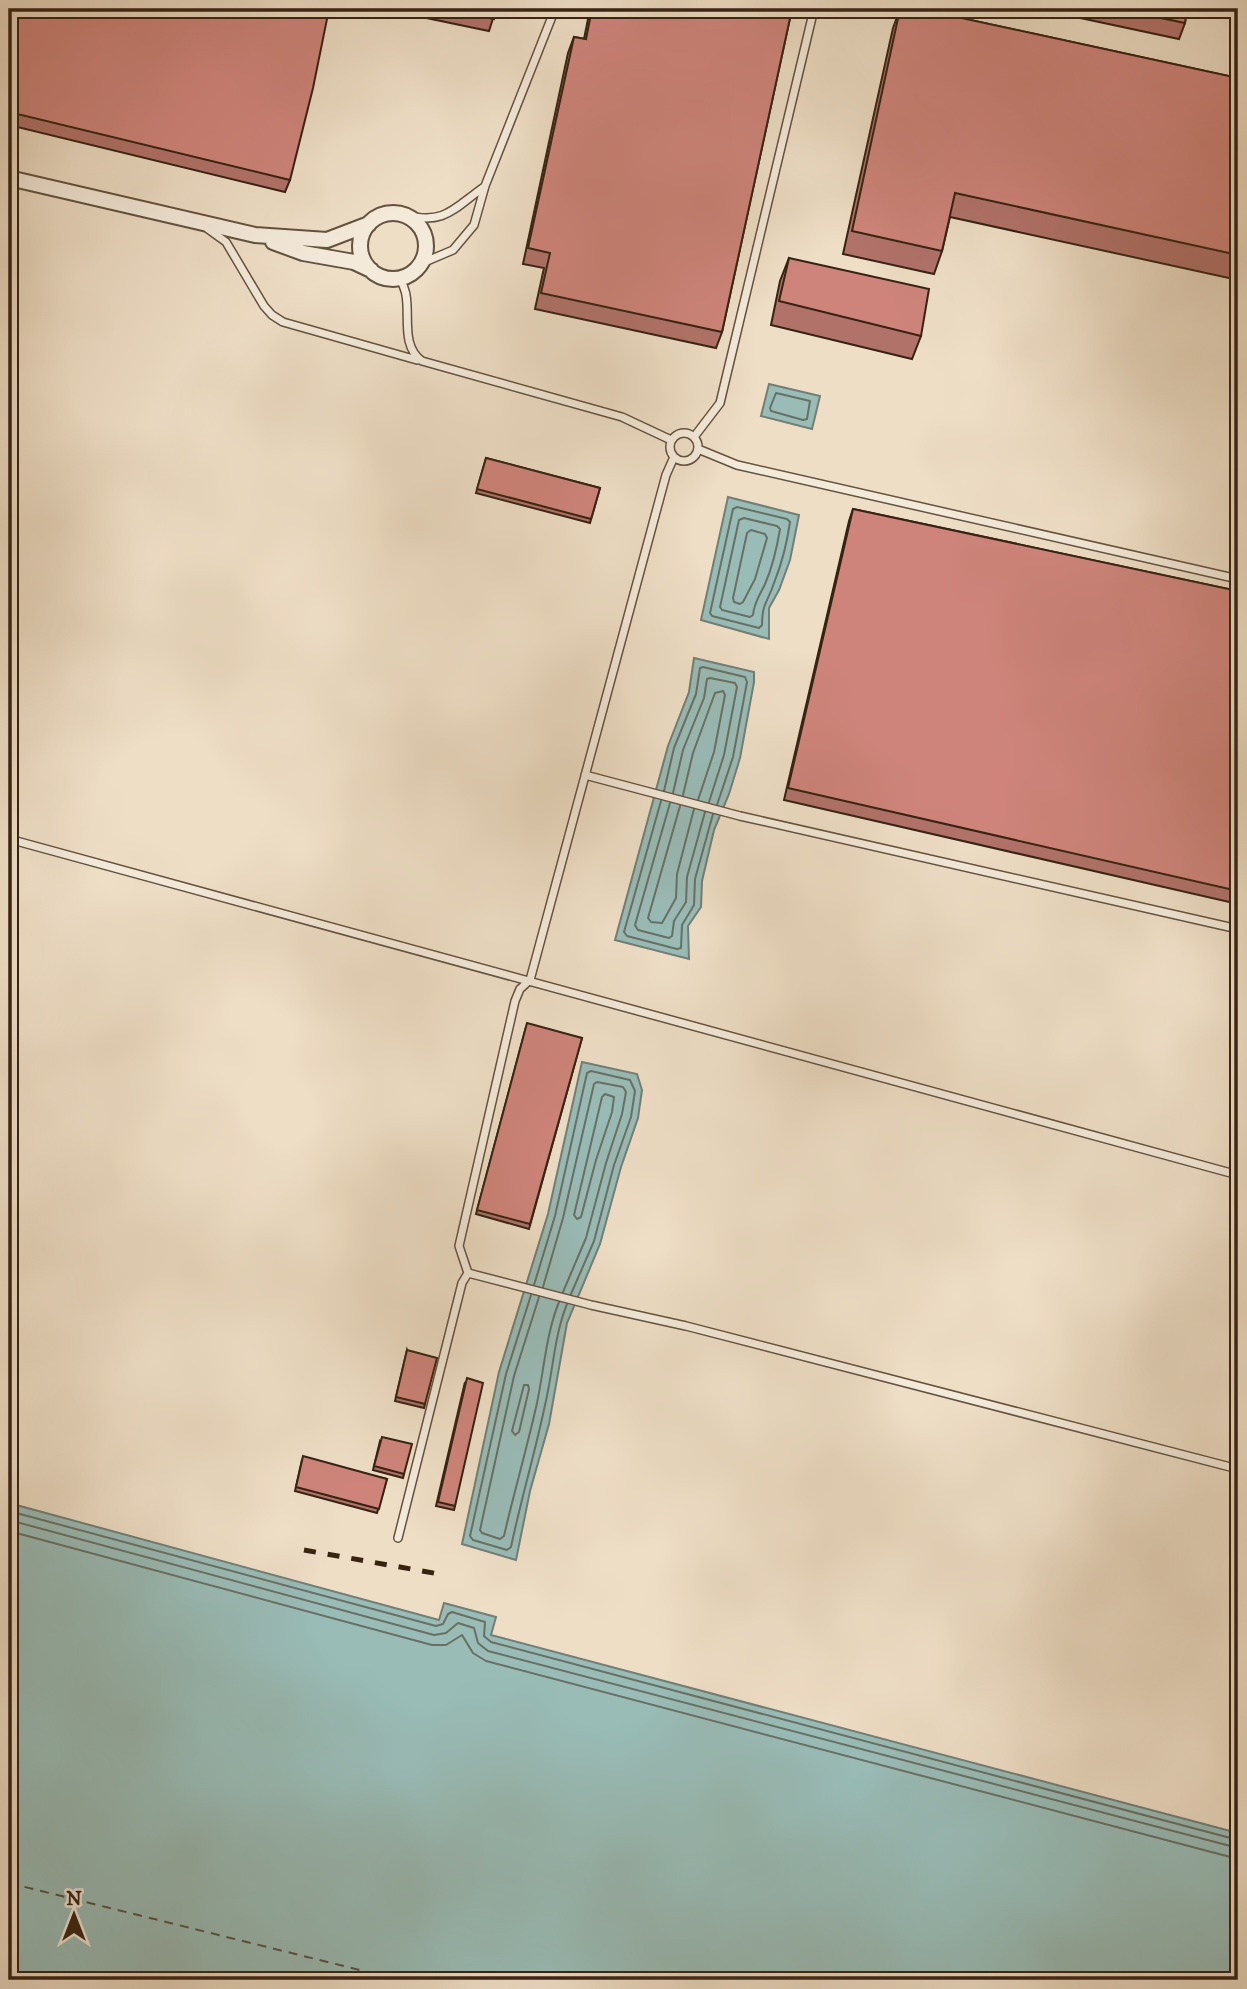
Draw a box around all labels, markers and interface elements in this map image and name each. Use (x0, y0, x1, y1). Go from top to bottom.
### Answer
north arrow (38, 1881, 108, 1951)
text: N (66, 1888, 82, 1911)

